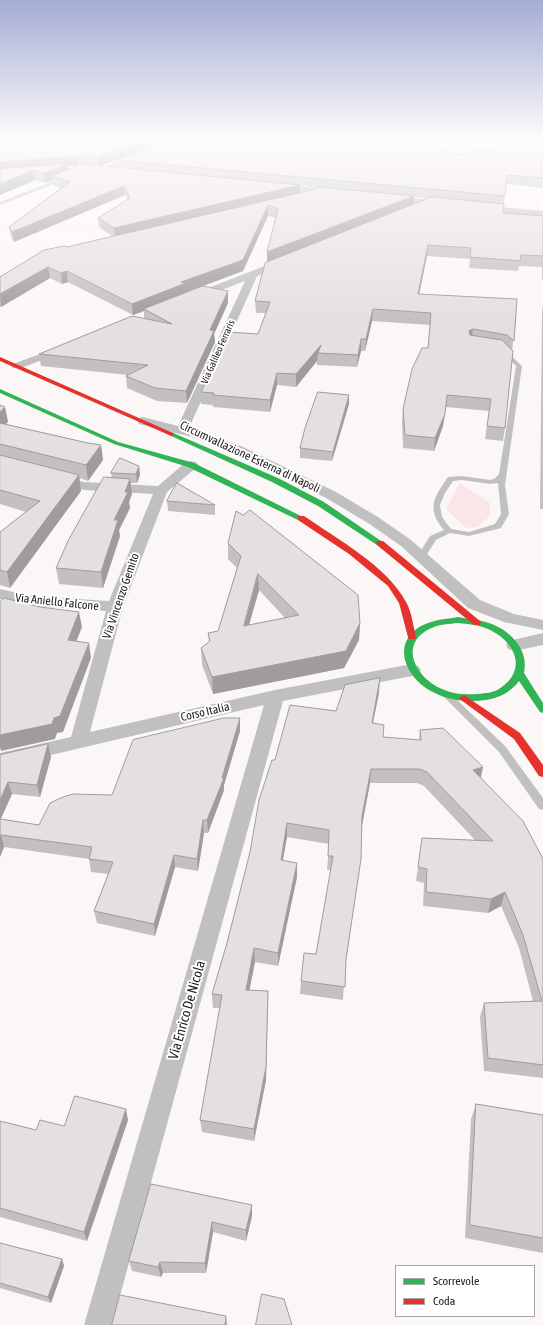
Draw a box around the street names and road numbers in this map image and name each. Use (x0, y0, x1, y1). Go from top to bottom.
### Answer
street label: Via Galileo Ferraris (199, 318, 237, 386)
street label: Circumvallazione Esterna di Napoli (177, 418, 323, 496)
street label: Via Vincenzo Gemito (100, 551, 142, 641)
street label: Via Aniello Falcone (15, 590, 99, 614)
street label: Corso Italia (179, 699, 231, 725)
street label: Via Enrico De Nicola (165, 959, 209, 1061)

